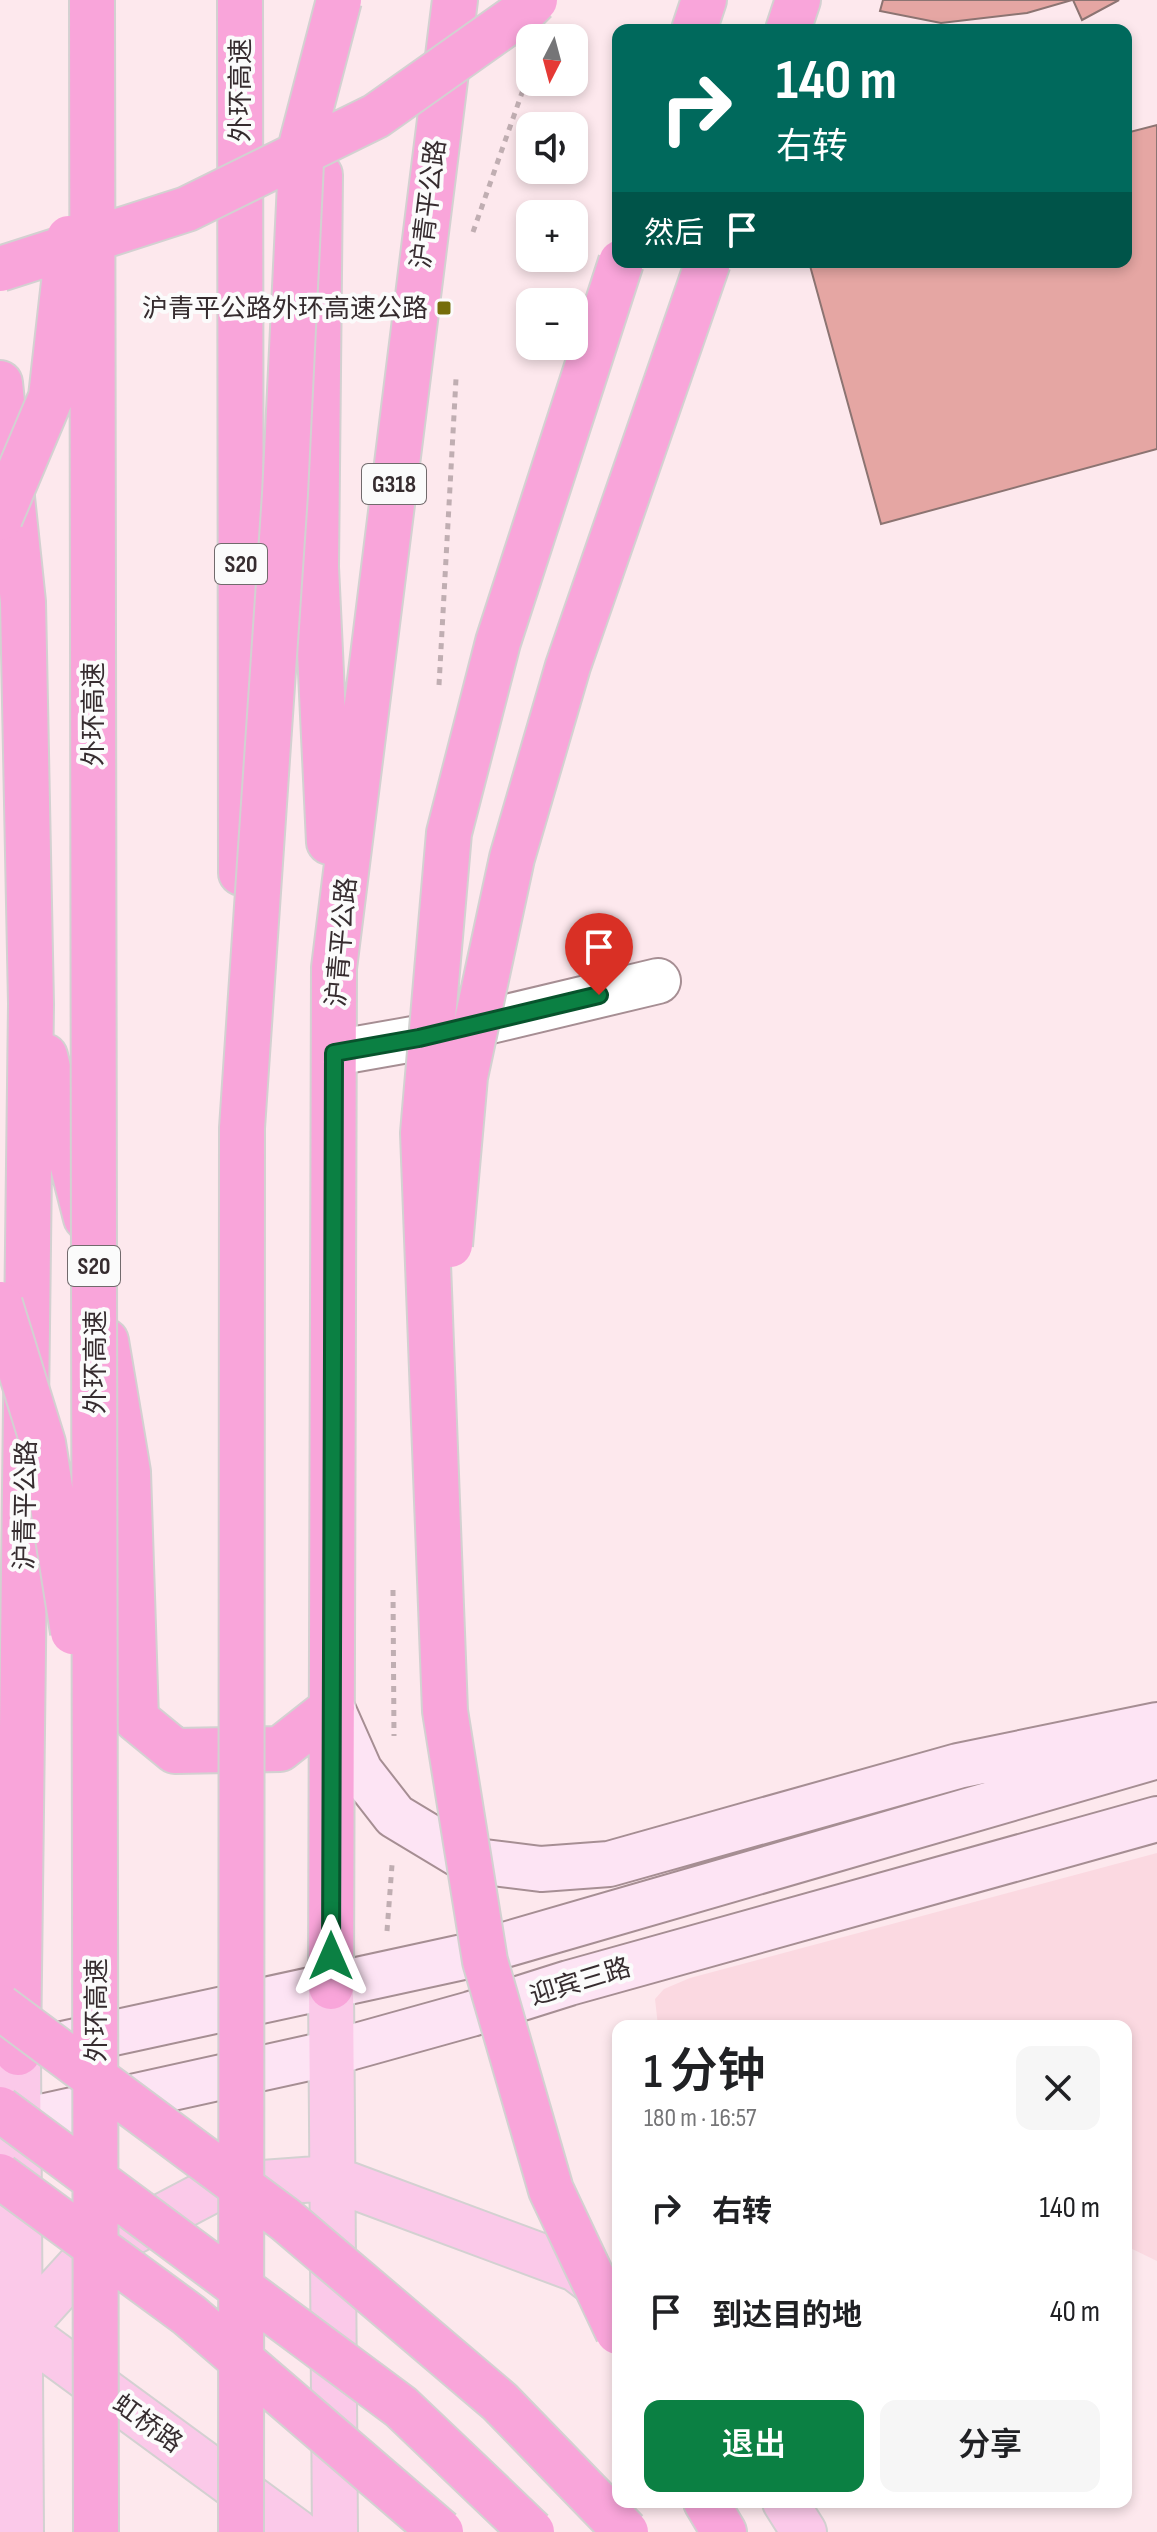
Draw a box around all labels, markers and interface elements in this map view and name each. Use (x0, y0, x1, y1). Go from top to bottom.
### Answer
north arrow (516, 24, 588, 96)
map controls (516, 24, 588, 360)
street label: 外环高速 (226, 38, 257, 142)
text: 140 m (776, 48, 897, 115)
icon: right (644, 56, 748, 160)
button: sound (516, 112, 588, 184)
text: 右转 (776, 126, 848, 169)
street label: 沪青平公路 (406, 138, 453, 271)
button: + (516, 200, 588, 272)
icon: arrive (720, 208, 764, 252)
text: 然后 (644, 216, 704, 252)
button: − (516, 288, 588, 360)
place label: 沪青平公路外环高速公路 (142, 294, 428, 325)
marker: 沪青平公路外环高速公路 (435, 299, 453, 317)
road number: G318 (362, 464, 426, 504)
road number: S20 (215, 544, 267, 584)
street label: 外环高速 (79, 662, 110, 766)
street label: 沪青平公路 (321, 876, 364, 1008)
pin (565, 913, 633, 995)
icon: arrive (577, 925, 621, 969)
road number: S20 (68, 1246, 120, 1286)
street label: 外环高速 (81, 1310, 112, 1414)
street label: 沪青平公路 (10, 1440, 43, 1570)
position arrow (289, 1914, 373, 1998)
street label: 迎宾三路 (526, 1952, 635, 2012)
street label: 外环高速 (82, 1958, 113, 2062)
text: 1 分钟 (644, 2044, 766, 2101)
button: close (1016, 2046, 1100, 2130)
text: 180 m · 16:57 (644, 2103, 756, 2134)
icon: right (644, 2186, 688, 2230)
text: 140 m (1040, 2190, 1100, 2226)
text: 右转 (712, 2194, 772, 2230)
icon: arrive (644, 2290, 688, 2334)
text: 40 m (1050, 2294, 1100, 2330)
text: 到达目的地 (712, 2298, 862, 2334)
street label: 虹桥路 (106, 2389, 188, 2460)
button: 退出 (644, 2400, 864, 2492)
button: 分享 (880, 2400, 1100, 2492)

